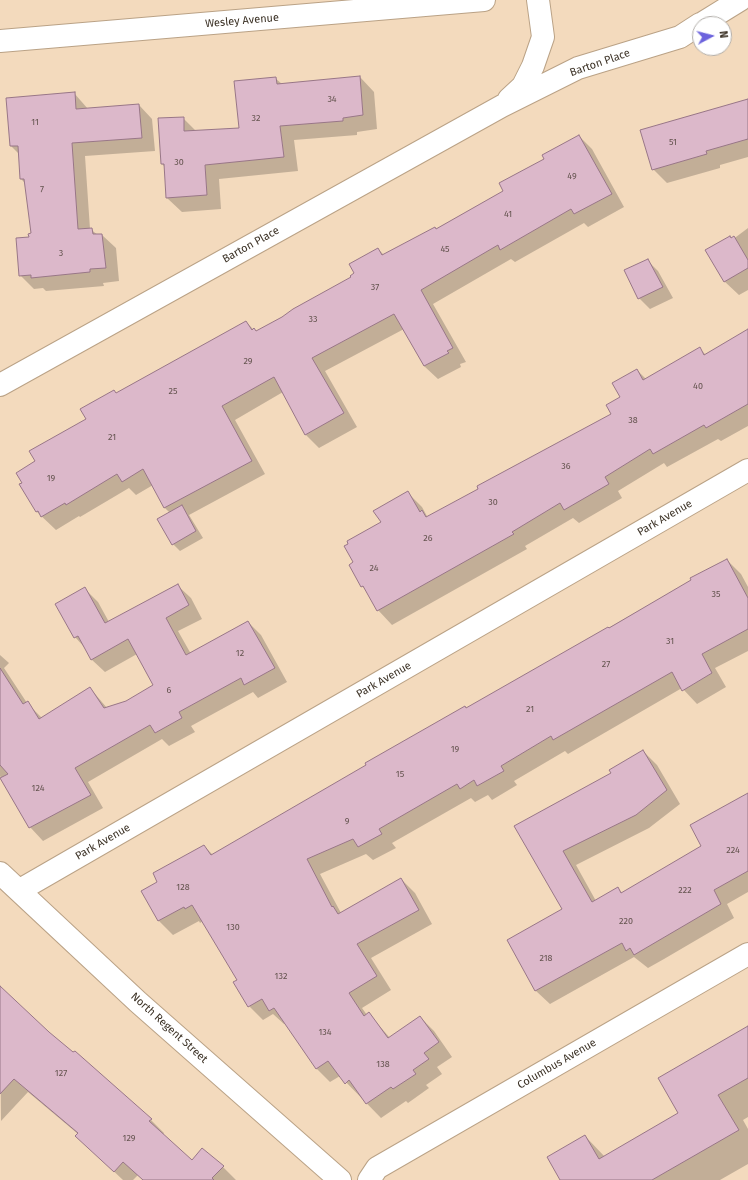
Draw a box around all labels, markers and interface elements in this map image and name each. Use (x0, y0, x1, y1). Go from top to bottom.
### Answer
street label: Wesley Avenue (205, 11, 279, 31)
north arrow (692, 16, 732, 56)
text: N (717, 30, 730, 39)
street label: Barton Place (568, 47, 632, 79)
house number: 34 (327, 94, 337, 104)
house number: 32 (252, 113, 260, 123)
house number: 11 (31, 117, 39, 127)
house number: 51 (669, 137, 677, 147)
house number: 30 (174, 157, 184, 167)
house number: 49 (567, 171, 577, 181)
house number: 7 (40, 184, 44, 194)
house number: 41 (504, 209, 512, 219)
street label: Barton Place (220, 224, 282, 266)
house number: 45 (440, 244, 450, 254)
house number: 3 (59, 248, 63, 258)
house number: 37 (371, 282, 379, 292)
house number: 33 (309, 314, 317, 324)
house number: 29 (243, 356, 253, 366)
house number: 40 (693, 381, 703, 391)
house number: 25 (169, 386, 177, 396)
house number: 38 (628, 415, 638, 425)
house number: 21 (108, 432, 116, 442)
house number: 36 (561, 461, 571, 471)
house number: 19 (47, 473, 55, 483)
house number: 30 (488, 497, 498, 507)
street label: Park Avenue (635, 497, 695, 539)
house number: 26 (423, 533, 433, 543)
house number: 24 (370, 563, 378, 573)
house number: 35 (712, 589, 720, 599)
house number: 31 (666, 636, 674, 646)
house number: 12 (236, 648, 244, 658)
street label: Park Avenue (354, 659, 414, 701)
house number: 27 (602, 659, 610, 669)
house number: 6 (167, 685, 171, 695)
house number: 21 (526, 704, 534, 714)
house number: 19 (451, 744, 459, 754)
house number: 15 (396, 769, 404, 779)
house number: 124 (32, 783, 44, 793)
house number: 9 (345, 816, 349, 826)
street label: Park Avenue (73, 821, 133, 863)
house number: 224 (726, 845, 740, 855)
house number: 128 (176, 882, 190, 892)
house number: 222 (678, 885, 692, 895)
house number: 220 (619, 916, 633, 926)
house number: 130 (226, 922, 240, 932)
house number: 218 (539, 953, 553, 963)
house number: 132 (275, 971, 287, 981)
street label: North Regent Street (128, 990, 210, 1066)
house number: 134 (318, 1027, 332, 1037)
street label: Columbus Avenue (515, 1036, 599, 1092)
house number: 138 (376, 1059, 390, 1069)
house number: 127 (55, 1068, 67, 1078)
house number: 129 (123, 1133, 135, 1143)

